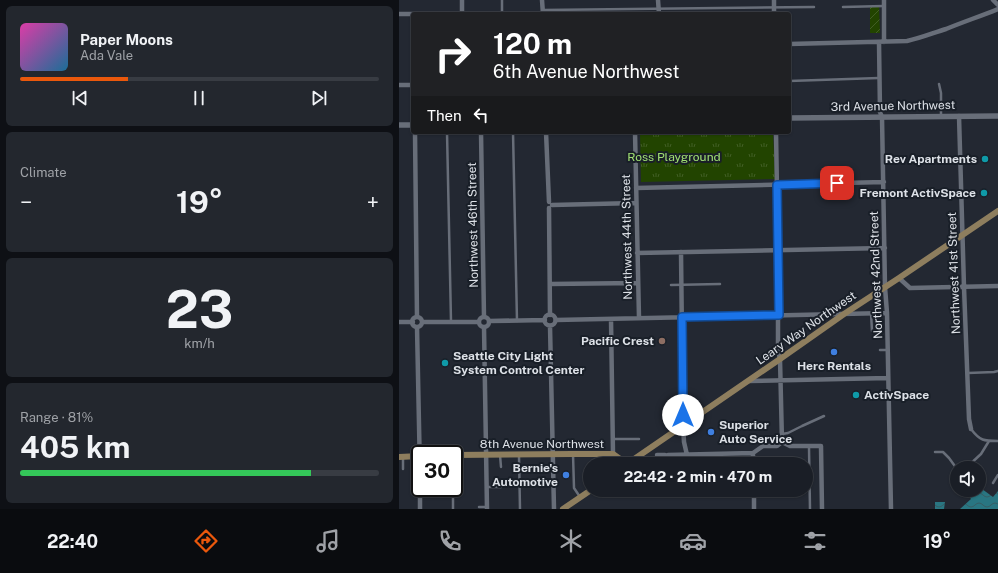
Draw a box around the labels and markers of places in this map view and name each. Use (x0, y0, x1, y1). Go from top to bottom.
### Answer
place label: Rev Apartments (885, 152, 977, 166)
marker: Rev Apartments (980, 154, 990, 164)
pin (820, 166, 854, 200)
place label: Fremont ActivSpace (859, 186, 976, 200)
marker: Fremont ActivSpace (979, 188, 989, 198)
place label: Pacific Crest (581, 334, 654, 348)
marker: Pacific Crest (657, 336, 667, 346)
marker: Herc Rentals (829, 347, 839, 357)
place label: Seattle City Light System Control Center (453, 349, 584, 377)
marker: Seattle City Light System Control Center (440, 358, 450, 368)
place label: Herc Rentals (797, 359, 871, 373)
place label: ActivSpace (864, 388, 929, 402)
marker: ActivSpace (851, 390, 861, 400)
place label: Superior Auto Service (719, 418, 792, 446)
marker: Superior Auto Service (706, 427, 716, 437)
place label: Bernie's Automotive (492, 461, 558, 489)
marker: Bernie's Automotive (561, 470, 571, 480)

